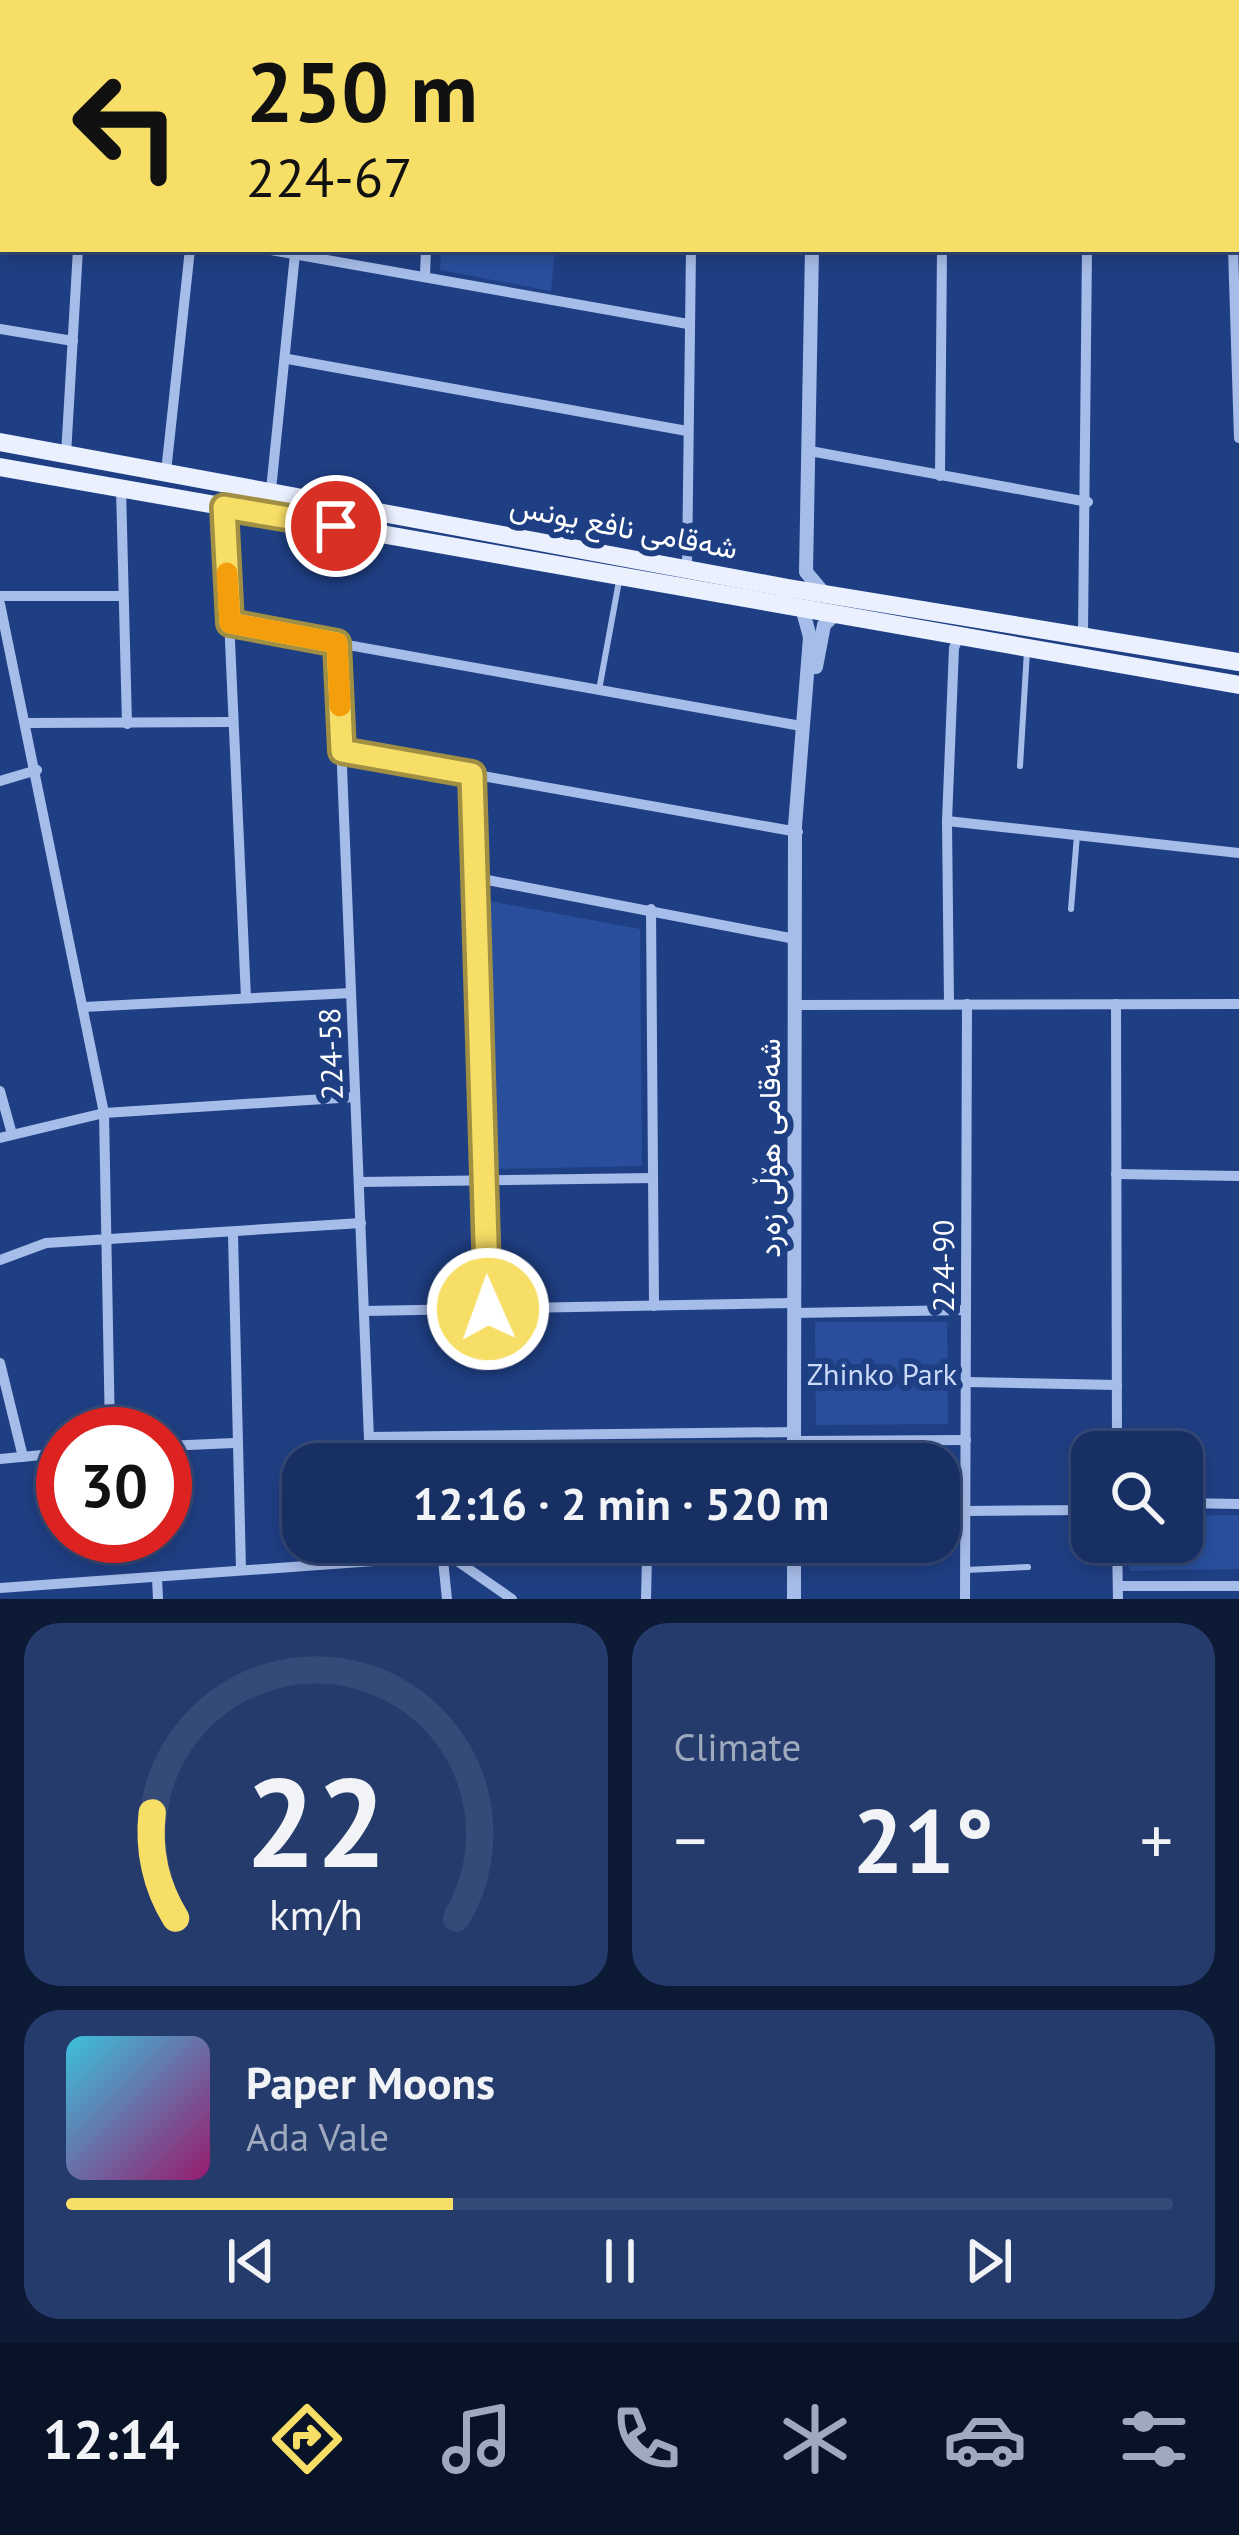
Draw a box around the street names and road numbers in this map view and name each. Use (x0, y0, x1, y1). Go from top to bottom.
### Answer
street label: شەقامی نافع یونس (507, 485, 741, 569)
street label: 224-58 (309, 1007, 351, 1101)
street label: شەقامی هۆڵی زەرد (749, 1038, 788, 1258)
street label: 224-90 (923, 1220, 962, 1312)

